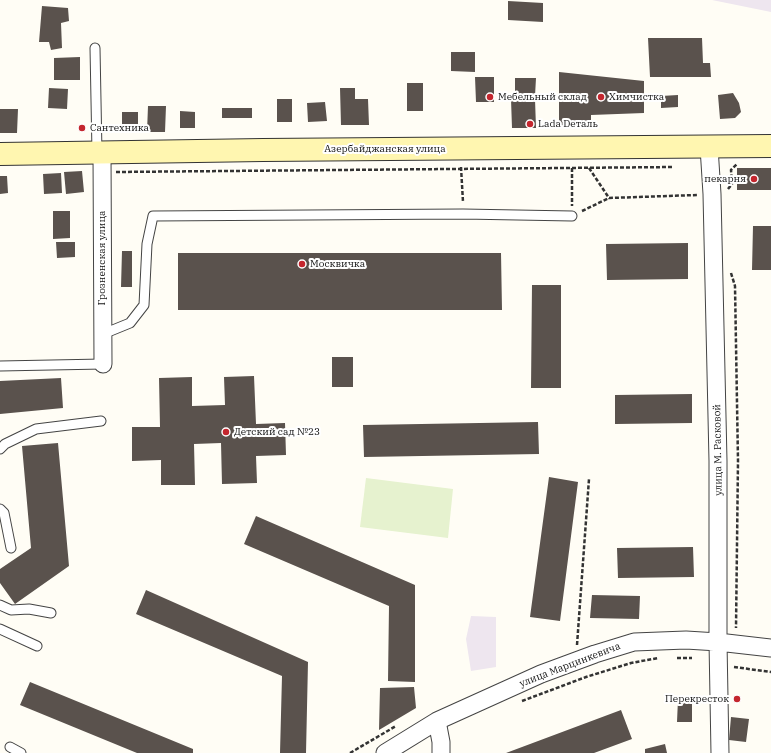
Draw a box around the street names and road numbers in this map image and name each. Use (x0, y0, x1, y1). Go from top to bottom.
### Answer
street label: Азербайджанская улица (324, 143, 446, 155)
street label: Грозненская улица (96, 211, 108, 305)
street label: улица М. Расковой (711, 404, 725, 496)
street label: улица Марцинкевича (518, 640, 622, 690)

